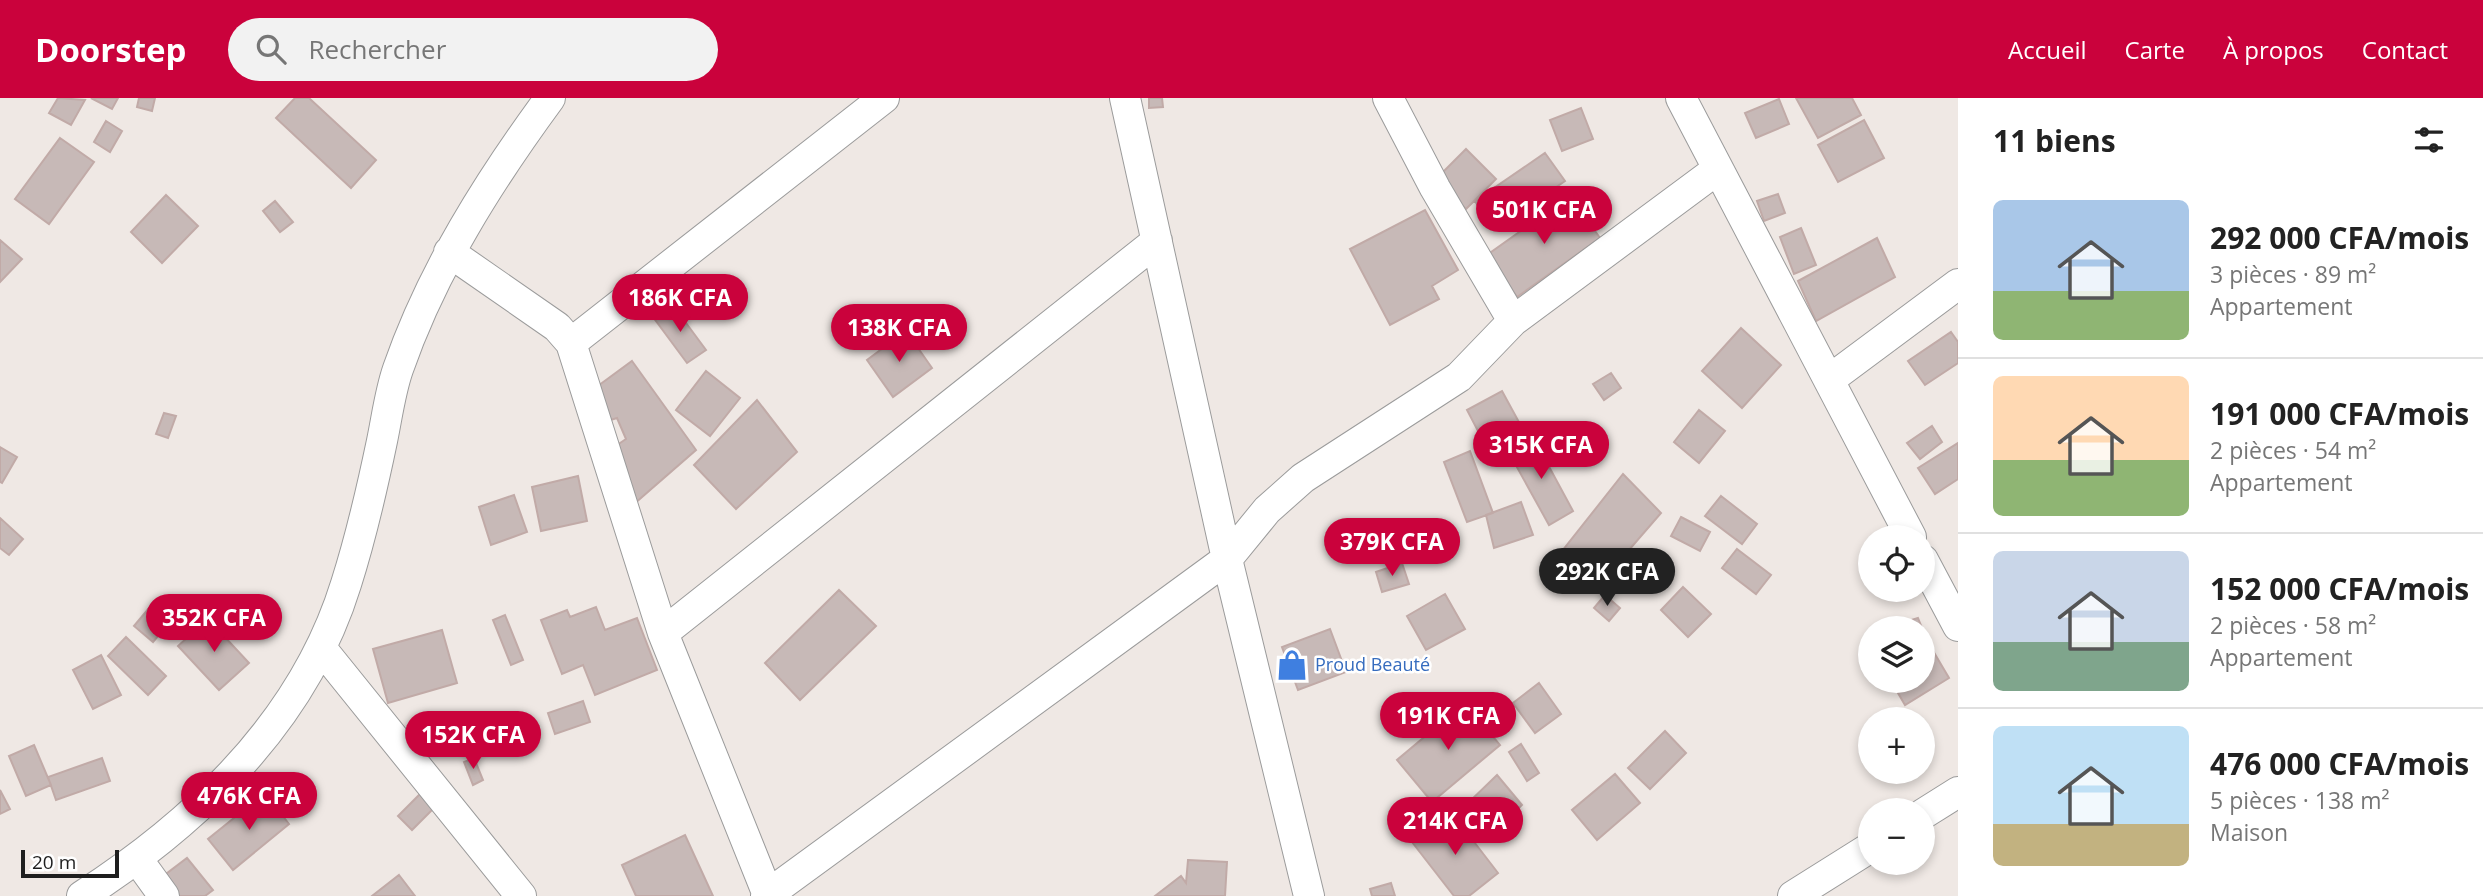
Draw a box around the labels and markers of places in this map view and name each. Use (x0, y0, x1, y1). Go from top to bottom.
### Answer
pin: 501K CFA (1472, 186, 1616, 246)
pin: 186K CFA (608, 274, 752, 334)
pin: 138K CFA (827, 304, 971, 364)
pin: 315K CFA (1469, 422, 1613, 481)
pin: 379K CFA (1320, 518, 1464, 578)
pin: 292K CFA (1535, 548, 1679, 608)
pin: 352K CFA (142, 594, 286, 654)
shop icon: Proud Beauté (1275, 648, 1309, 682)
place label: Proud Beauté (1315, 652, 1430, 676)
pin: 191K CFA (1376, 692, 1520, 752)
pin: 152K CFA (401, 712, 545, 771)
pin: 476K CFA (177, 772, 321, 832)
pin: 214K CFA (1383, 798, 1527, 857)

